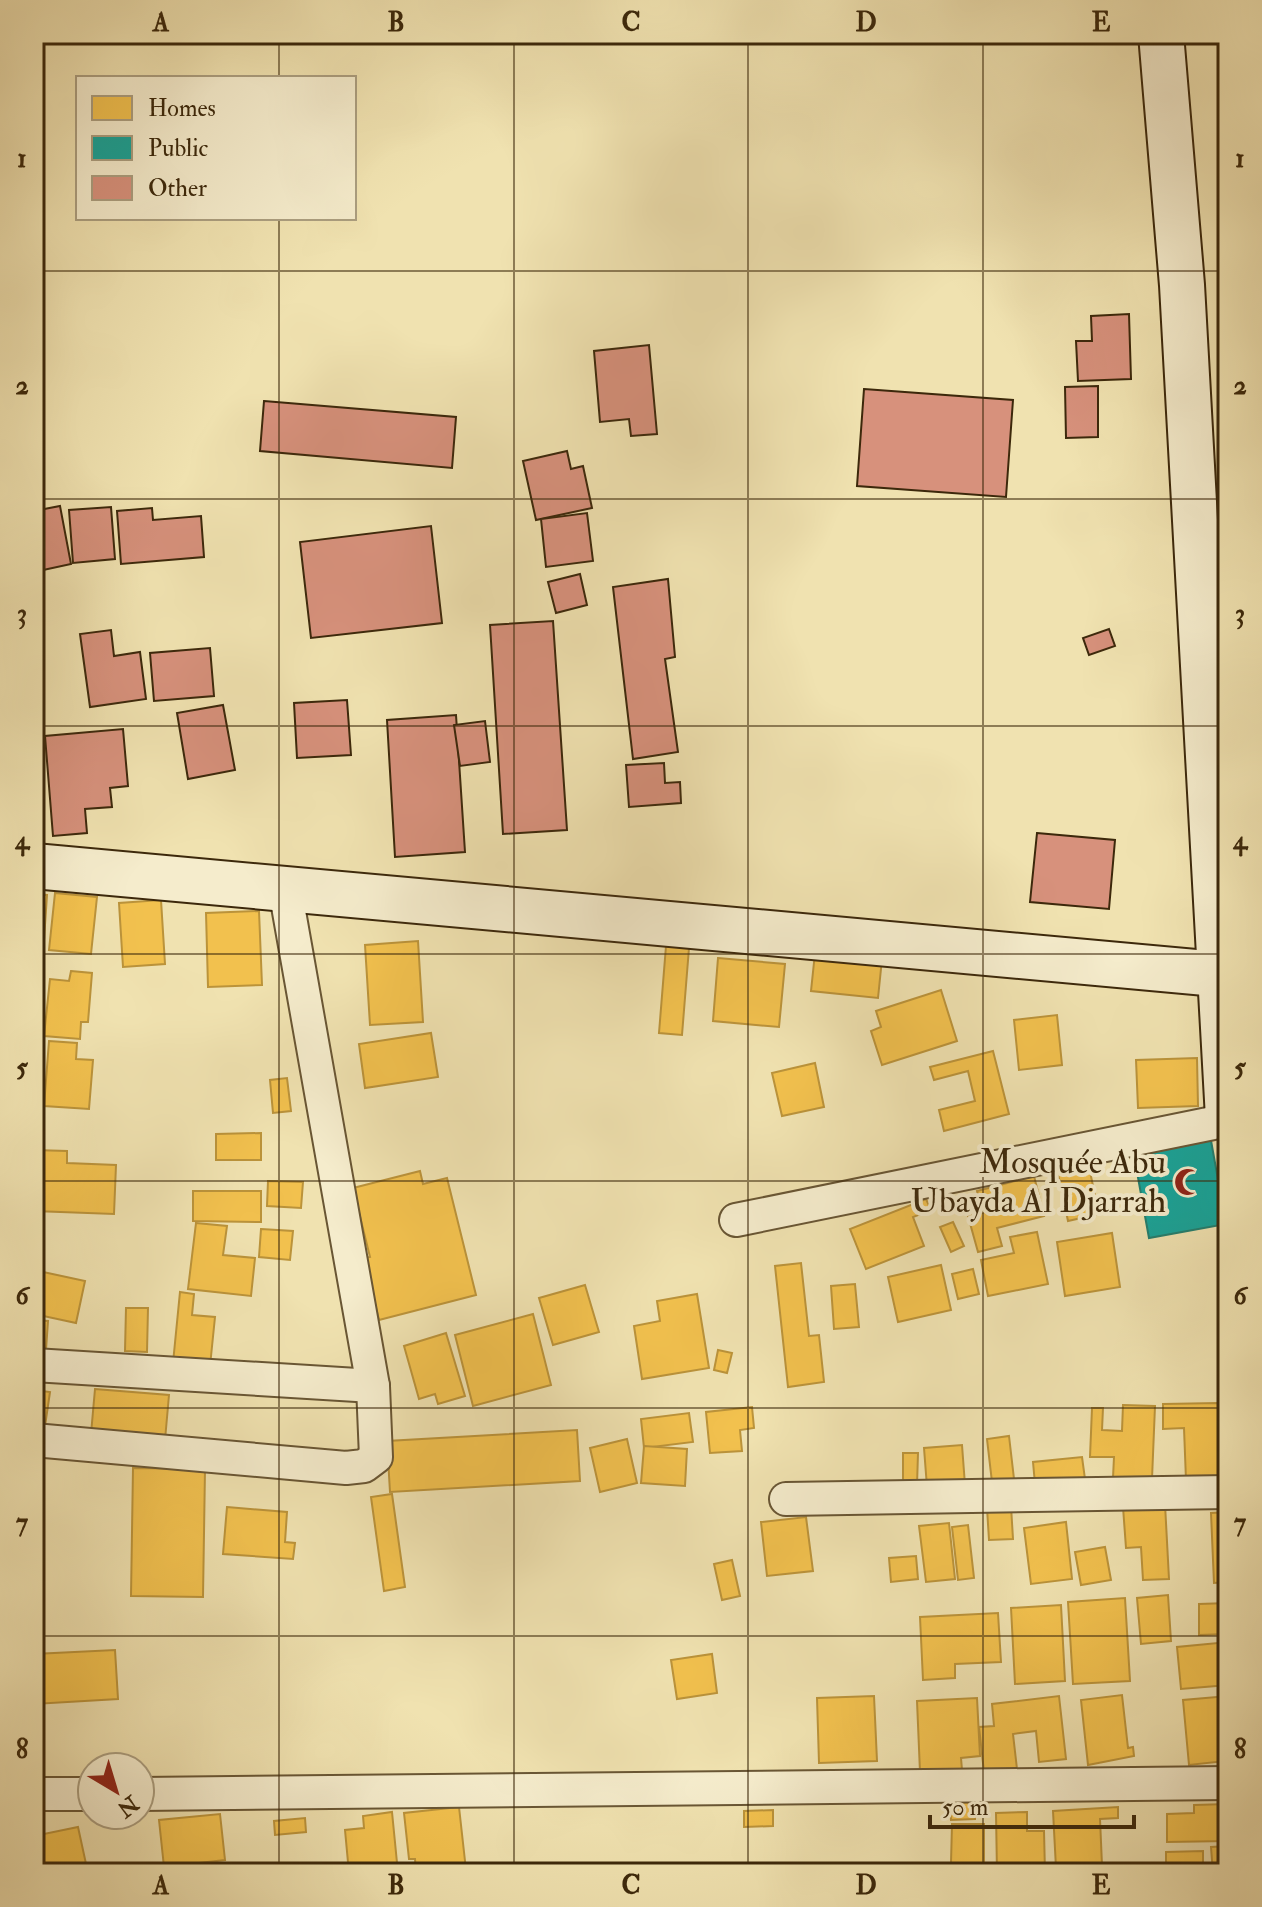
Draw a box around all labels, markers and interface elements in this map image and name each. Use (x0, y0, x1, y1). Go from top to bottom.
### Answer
text: A (152, 7, 170, 39)
text: B (387, 7, 405, 39)
text: C (621, 7, 641, 39)
text: D (855, 7, 877, 39)
text: E (1092, 7, 1111, 39)
legend (76, 76, 356, 220)
text: Homes (148, 93, 216, 124)
text: Public (148, 133, 208, 164)
text: 1 (17, 143, 27, 175)
text: 1 (1235, 143, 1245, 175)
text: Other (148, 173, 207, 204)
text: 2 (15, 370, 29, 402)
text: 2 (1233, 370, 1247, 402)
text: 3 (17, 598, 27, 630)
text: 3 (1235, 598, 1245, 630)
text: 4 (14, 825, 31, 857)
text: 4 (1232, 825, 1249, 857)
text: 5 (16, 1052, 28, 1084)
text: 5 (1234, 1052, 1246, 1084)
place label: Mosquée Abu Ubayda Al Djarrah (911, 1141, 1166, 1223)
mosque icon: Mosquée Abu Ubayda Al Djarrah (1173, 1167, 1203, 1197)
text: 6 (15, 1280, 30, 1312)
text: 6 (1233, 1280, 1248, 1312)
text: 7 (16, 1507, 28, 1539)
text: 7 (1234, 1507, 1246, 1539)
text: 8 (16, 1734, 28, 1766)
text: 8 (1234, 1734, 1246, 1766)
north arrow (76, 1751, 156, 1831)
scale bar (930, 1779, 1134, 1829)
text: N (111, 1788, 145, 1823)
text: 50 m (942, 1792, 989, 1823)
text: A (152, 1870, 170, 1902)
text: B (387, 1870, 405, 1902)
text: C (621, 1870, 641, 1902)
text: D (855, 1870, 877, 1902)
text: E (1092, 1870, 1111, 1902)

